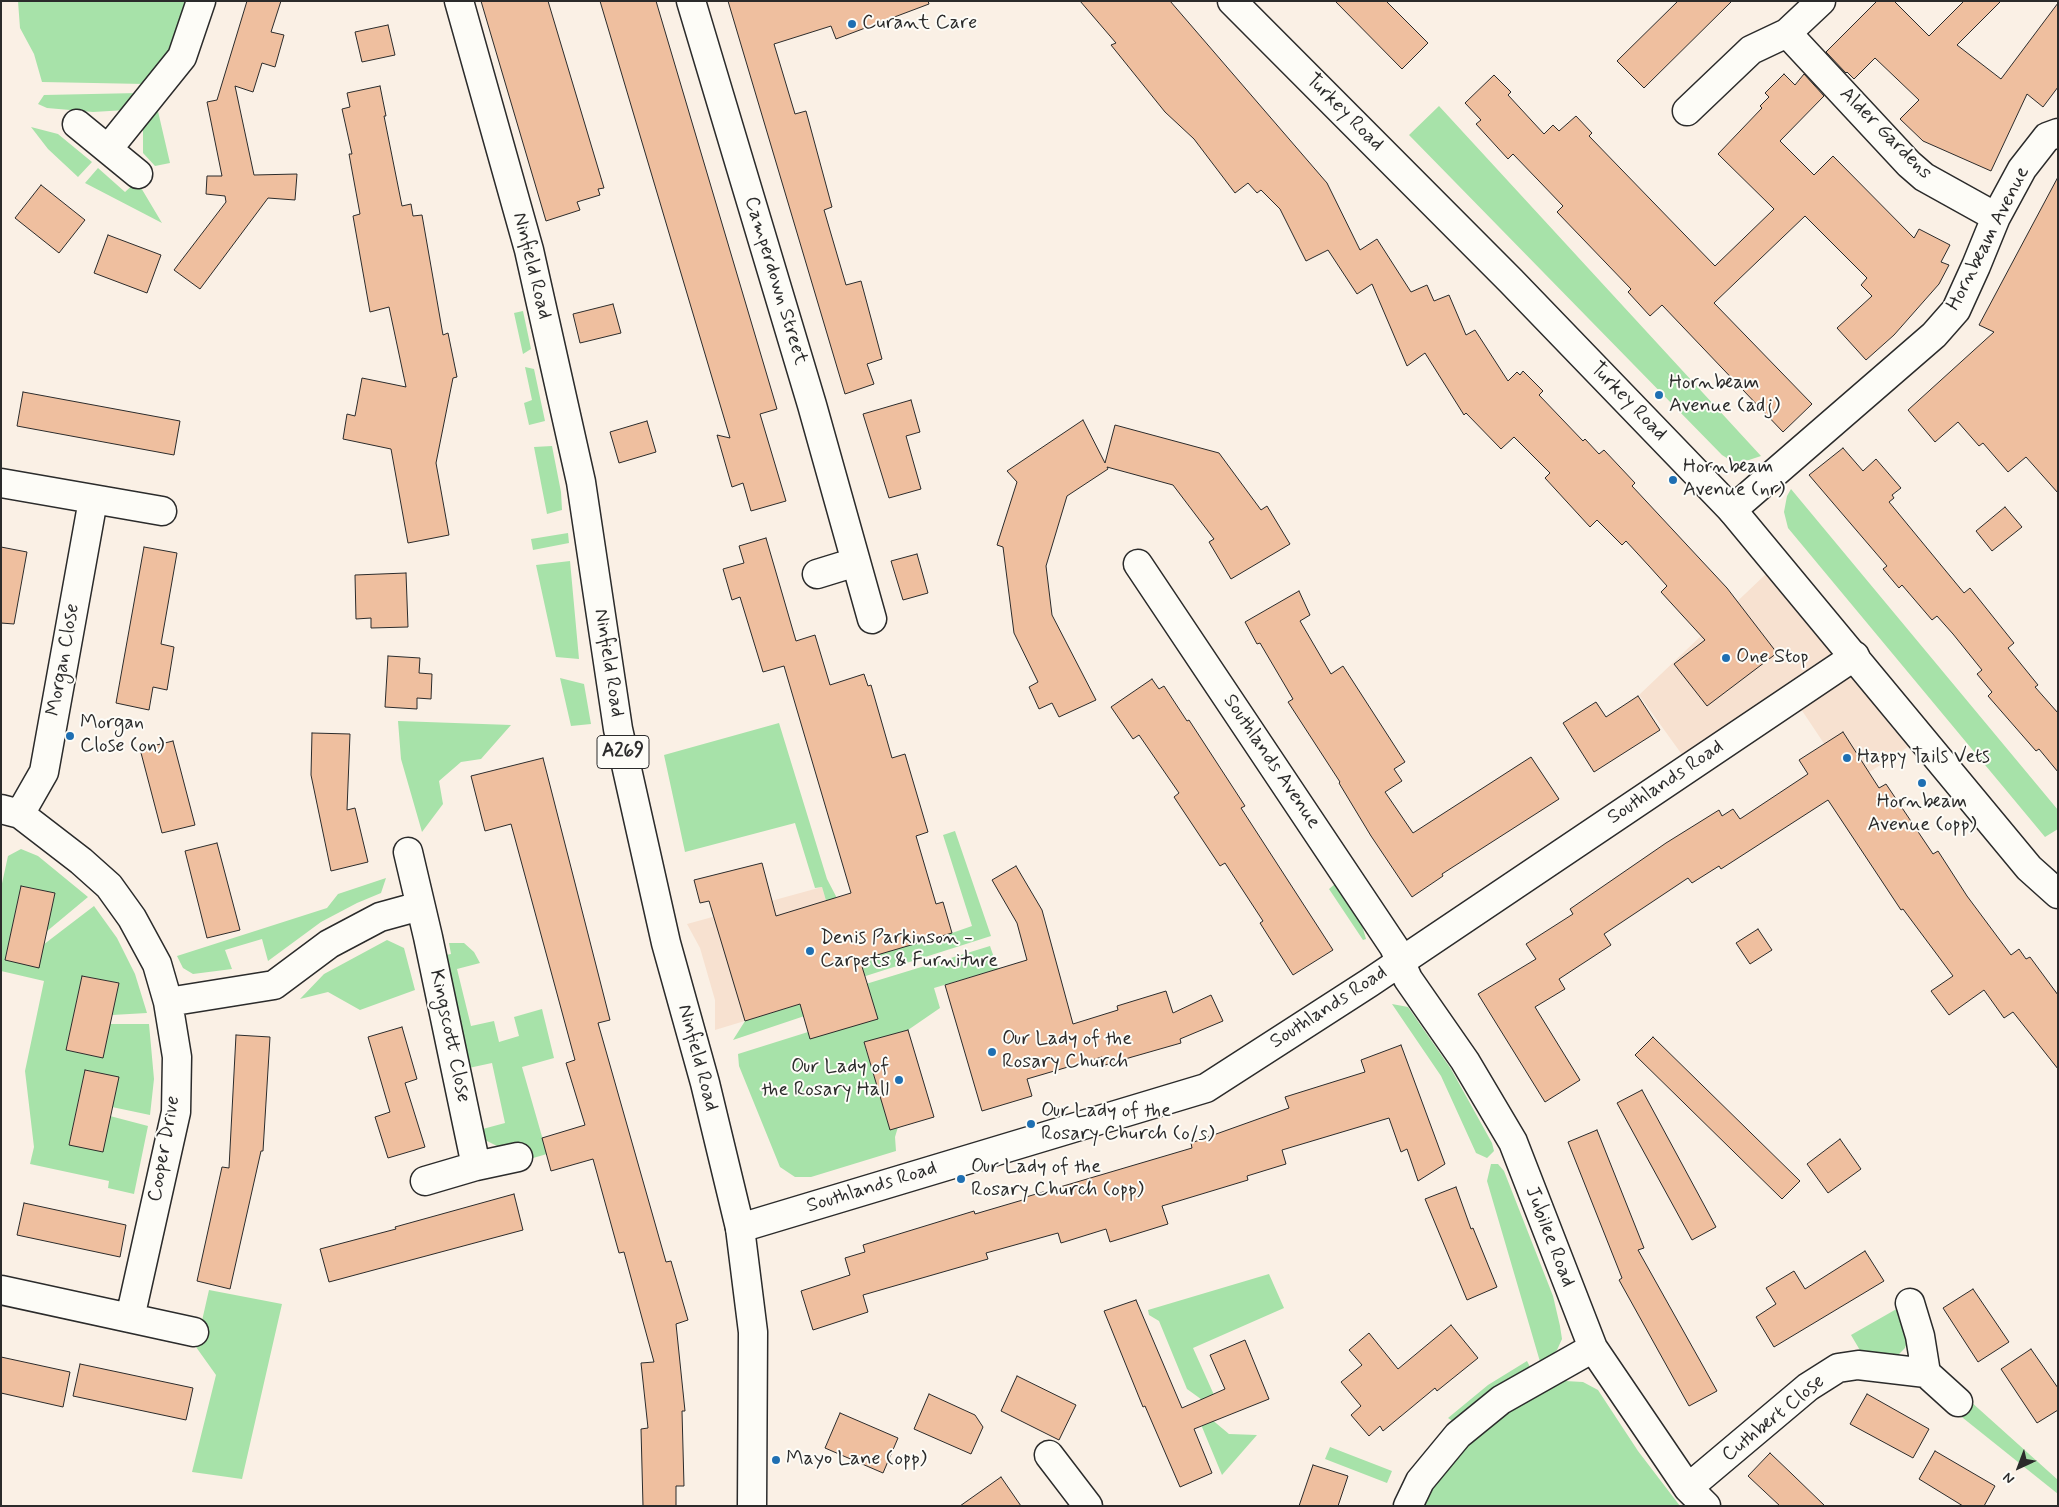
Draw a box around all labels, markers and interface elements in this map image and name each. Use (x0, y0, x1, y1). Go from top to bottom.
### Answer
place label: Curant Care (862, 12, 977, 36)
marker: Curant Care (846, 18, 858, 30)
street label: Turkey Road (1300, 69, 1388, 157)
street label: Alder Gardens (1834, 83, 1936, 185)
street label: Hornbeam Avenue (1942, 163, 2036, 315)
street label: Camperdown Street (738, 194, 812, 368)
street label: Ninfield Road (506, 210, 556, 322)
street label: Turkey Road (1585, 358, 1671, 446)
place label: Hornbeam Avenue (adj) (1669, 372, 1780, 419)
marker: Hornbeam Avenue (adj) (1653, 389, 1665, 401)
place label: Hornbeam Avenue (nr) (1683, 456, 1785, 503)
marker: Hornbeam Avenue (nr) (1667, 474, 1679, 486)
street label: Morgan Close (42, 602, 86, 718)
street label: Ninfield Road (588, 607, 628, 719)
place label: One Stop (1736, 646, 1808, 670)
marker: One Stop (1720, 652, 1732, 664)
street label: Southlands Avenue (1217, 690, 1325, 834)
place label: Morgan Close (on) (80, 712, 164, 759)
marker: Morgan Close (on) (64, 730, 76, 742)
street label: Southlands Road (1603, 735, 1729, 831)
road number: A269 (597, 736, 649, 769)
place label: Happy Tails Vets (1857, 746, 1990, 770)
marker: Happy Tails Vets (1841, 752, 1853, 764)
marker: Hornbeam Avenue (opp) (1916, 777, 1928, 789)
place label: Hornbeam Avenue (opp) (1867, 791, 1977, 838)
place label: Denis Parkinson - Carpets & Furniture (820, 927, 998, 974)
marker: Denis Parkinson - Carpets & Furniture (804, 945, 816, 957)
street label: Southlands Road (1266, 961, 1392, 1055)
street label: Kingscott Close (423, 967, 475, 1105)
street label: Ninfield Road (671, 1002, 723, 1114)
place label: Our Lady of the Rosary Church (1002, 1028, 1132, 1075)
marker: Our Lady of the Rosary Church (986, 1046, 998, 1058)
place label: Our Lady of the Rosary Hall (762, 1056, 889, 1103)
marker: Our Lady of the Rosary Hall (893, 1074, 905, 1086)
street label: Cooper Drive (144, 1094, 186, 1204)
place label: Our Lady of the Rosary Church (o/s) (1041, 1100, 1215, 1147)
marker: Our Lady of the Rosary Church (o/s) (1025, 1118, 1037, 1130)
place label: Our Lady of the Rosary Church (opp) (971, 1156, 1144, 1203)
street label: Southlands Road (804, 1157, 940, 1219)
marker: Our Lady of the Rosary Church (opp) (955, 1173, 967, 1185)
street label: Jubilee Road (1519, 1183, 1579, 1291)
street label: Cuthbert Close (1718, 1370, 1830, 1468)
north arrow (1994, 1442, 2044, 1492)
place label: Mayo Lane (opp) (786, 1448, 927, 1472)
marker: Mayo Lane (opp) (770, 1454, 782, 1466)
text: N (1999, 1468, 2018, 1488)

